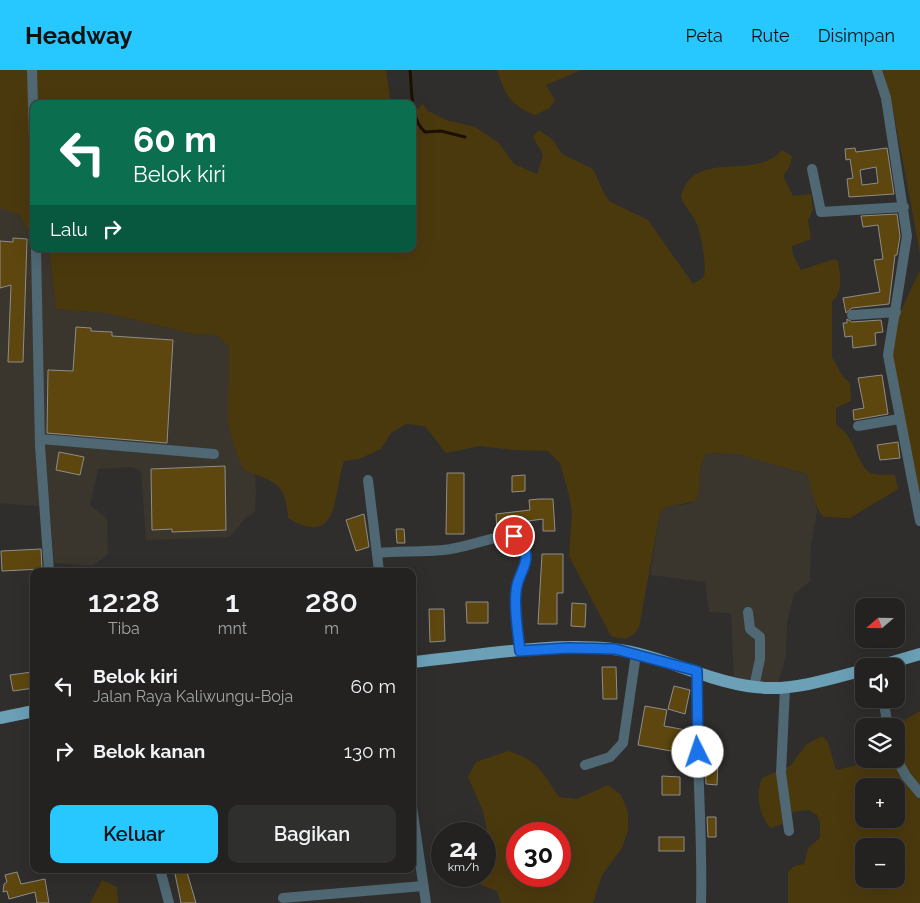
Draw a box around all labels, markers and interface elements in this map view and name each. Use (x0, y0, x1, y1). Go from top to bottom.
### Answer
text: Headway (25, 21, 133, 50)
text: Peta (686, 25, 723, 46)
text: Rute (751, 25, 790, 46)
text: Disimpan (818, 25, 895, 46)
text: 60 m (133, 119, 217, 160)
icon: left (50, 120, 115, 185)
text: Belok kiri (133, 161, 226, 187)
icon: right (98, 215, 126, 243)
text: Lalu (50, 218, 88, 240)
pin (493, 515, 535, 557)
icon: arrive (500, 522, 528, 550)
text: 12:28 (88, 584, 160, 619)
text: 1 (225, 584, 239, 619)
text: 280 (305, 584, 358, 619)
north arrow (855, 598, 905, 648)
map controls (855, 598, 905, 888)
text: Tiba (108, 619, 140, 638)
text: mnt (218, 619, 247, 638)
text: m (324, 619, 339, 638)
button: sound (855, 658, 905, 708)
text: Belok kiri (93, 665, 178, 687)
icon: left (50, 672, 78, 700)
text: 60 m (351, 675, 396, 697)
text: Jalan Raya Kaliwungu-Boja (93, 687, 293, 706)
button: layers (855, 718, 905, 768)
position arrow (671, 725, 723, 777)
icon: right (50, 737, 78, 765)
text: Belok kanan (93, 740, 205, 762)
text: 130 m (344, 740, 396, 762)
button: + (855, 778, 905, 828)
button: Keluar (50, 805, 218, 863)
button: Bagikan (228, 805, 396, 863)
speed limit sign: 30 (506, 822, 571, 887)
text: 24 (449, 833, 478, 863)
button: − (855, 838, 905, 888)
text: km/h (448, 860, 479, 874)

